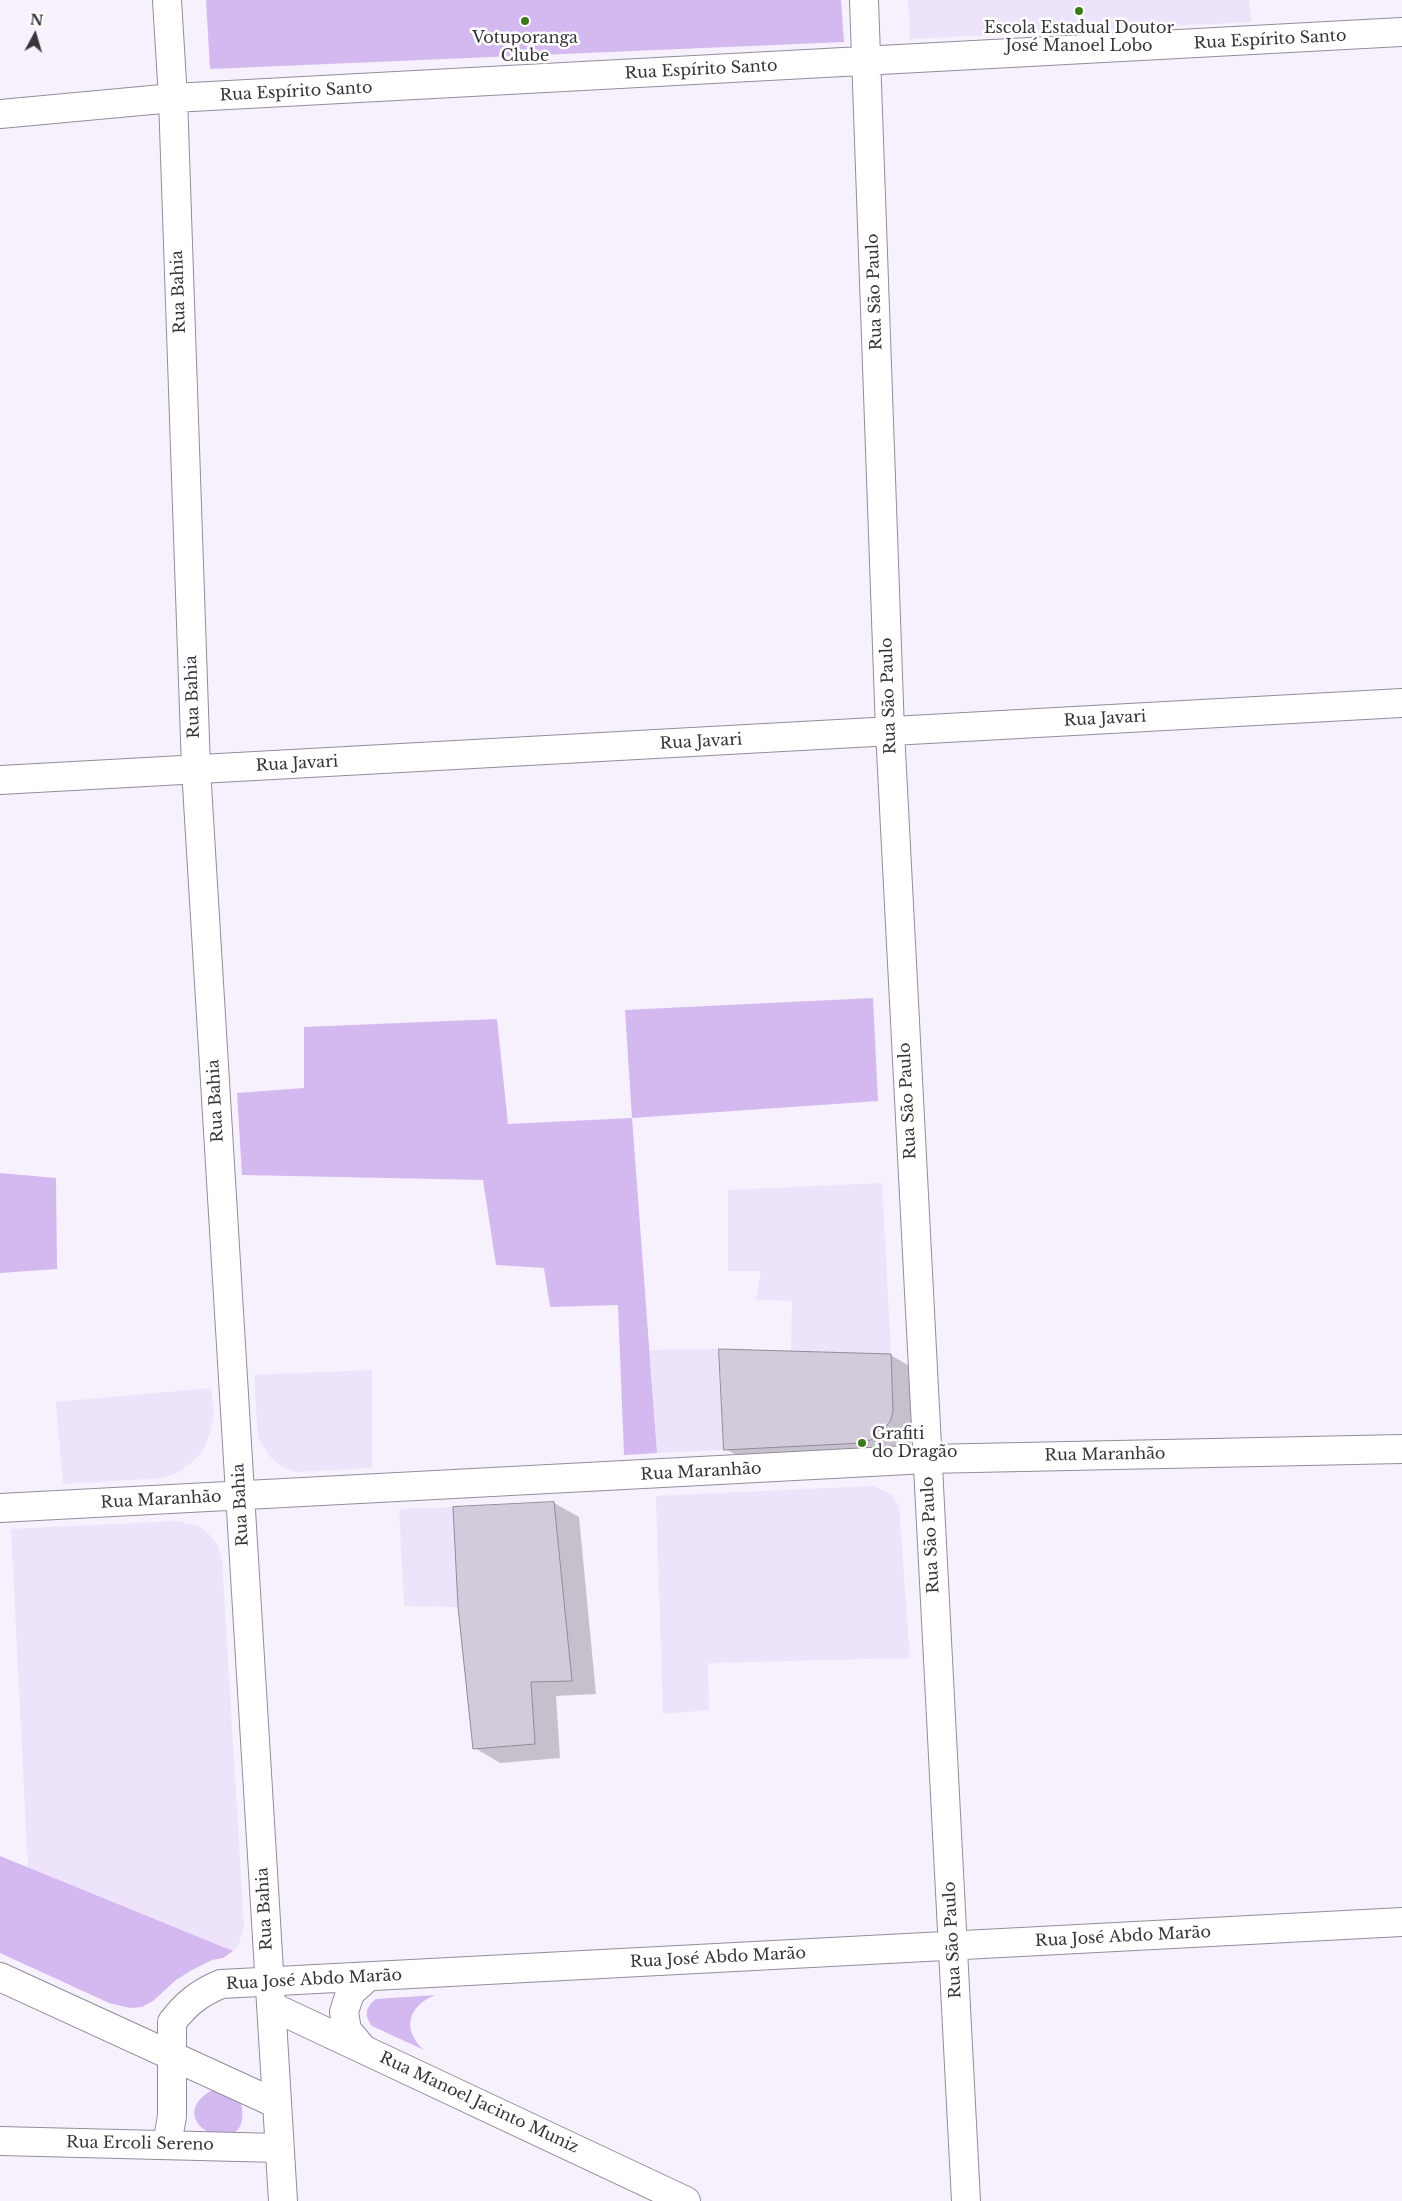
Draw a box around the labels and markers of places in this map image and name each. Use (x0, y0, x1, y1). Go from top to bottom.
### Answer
marker: Escola Estadual Doutor José Manoel Lobo (1073, 5, 1085, 17)
marker: Votuporanga Clube (519, 15, 531, 27)
place label: Escola Estadual Doutor José Manoel Lobo (984, 18, 1174, 56)
place label: Votuporanga Clube (472, 28, 578, 66)
place label: Grafiti do Dragão (872, 1424, 957, 1462)
marker: Grafiti do Dragão (856, 1437, 868, 1449)

